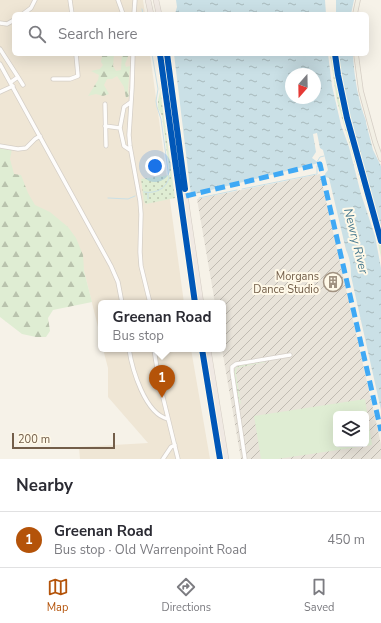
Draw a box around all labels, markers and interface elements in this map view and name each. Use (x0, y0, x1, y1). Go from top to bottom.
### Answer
search box (12, 12, 369, 56)
icon: search (26, 23, 48, 45)
text: Search here (58, 24, 138, 44)
north arrow (285, 68, 321, 104)
your location (145, 156, 165, 176)
water label: Newry River (340, 207, 372, 276)
place label: Morgans Dance Studio (253, 269, 319, 297)
building icon: Morgans Dance Studio (322, 271, 344, 293)
popup (98, 300, 226, 352)
text: Greenan Road (113, 307, 211, 327)
text: Bus stop (113, 327, 164, 345)
pin: 1 (149, 365, 175, 398)
map controls (333, 411, 369, 447)
button: layers (333, 411, 369, 447)
scale bar (12, 431, 115, 450)
text: 200 m (18, 432, 50, 447)
text: Nearby (16, 474, 73, 497)
text: Greenan Road (54, 521, 153, 541)
text: 1 (25, 531, 33, 549)
text: 450 m (327, 531, 365, 549)
text: Bus stop · Old Warrenpoint Road (54, 541, 247, 559)
tab: Map (47, 576, 69, 615)
tab: Directions (162, 576, 211, 615)
tab: Saved (304, 576, 334, 615)

